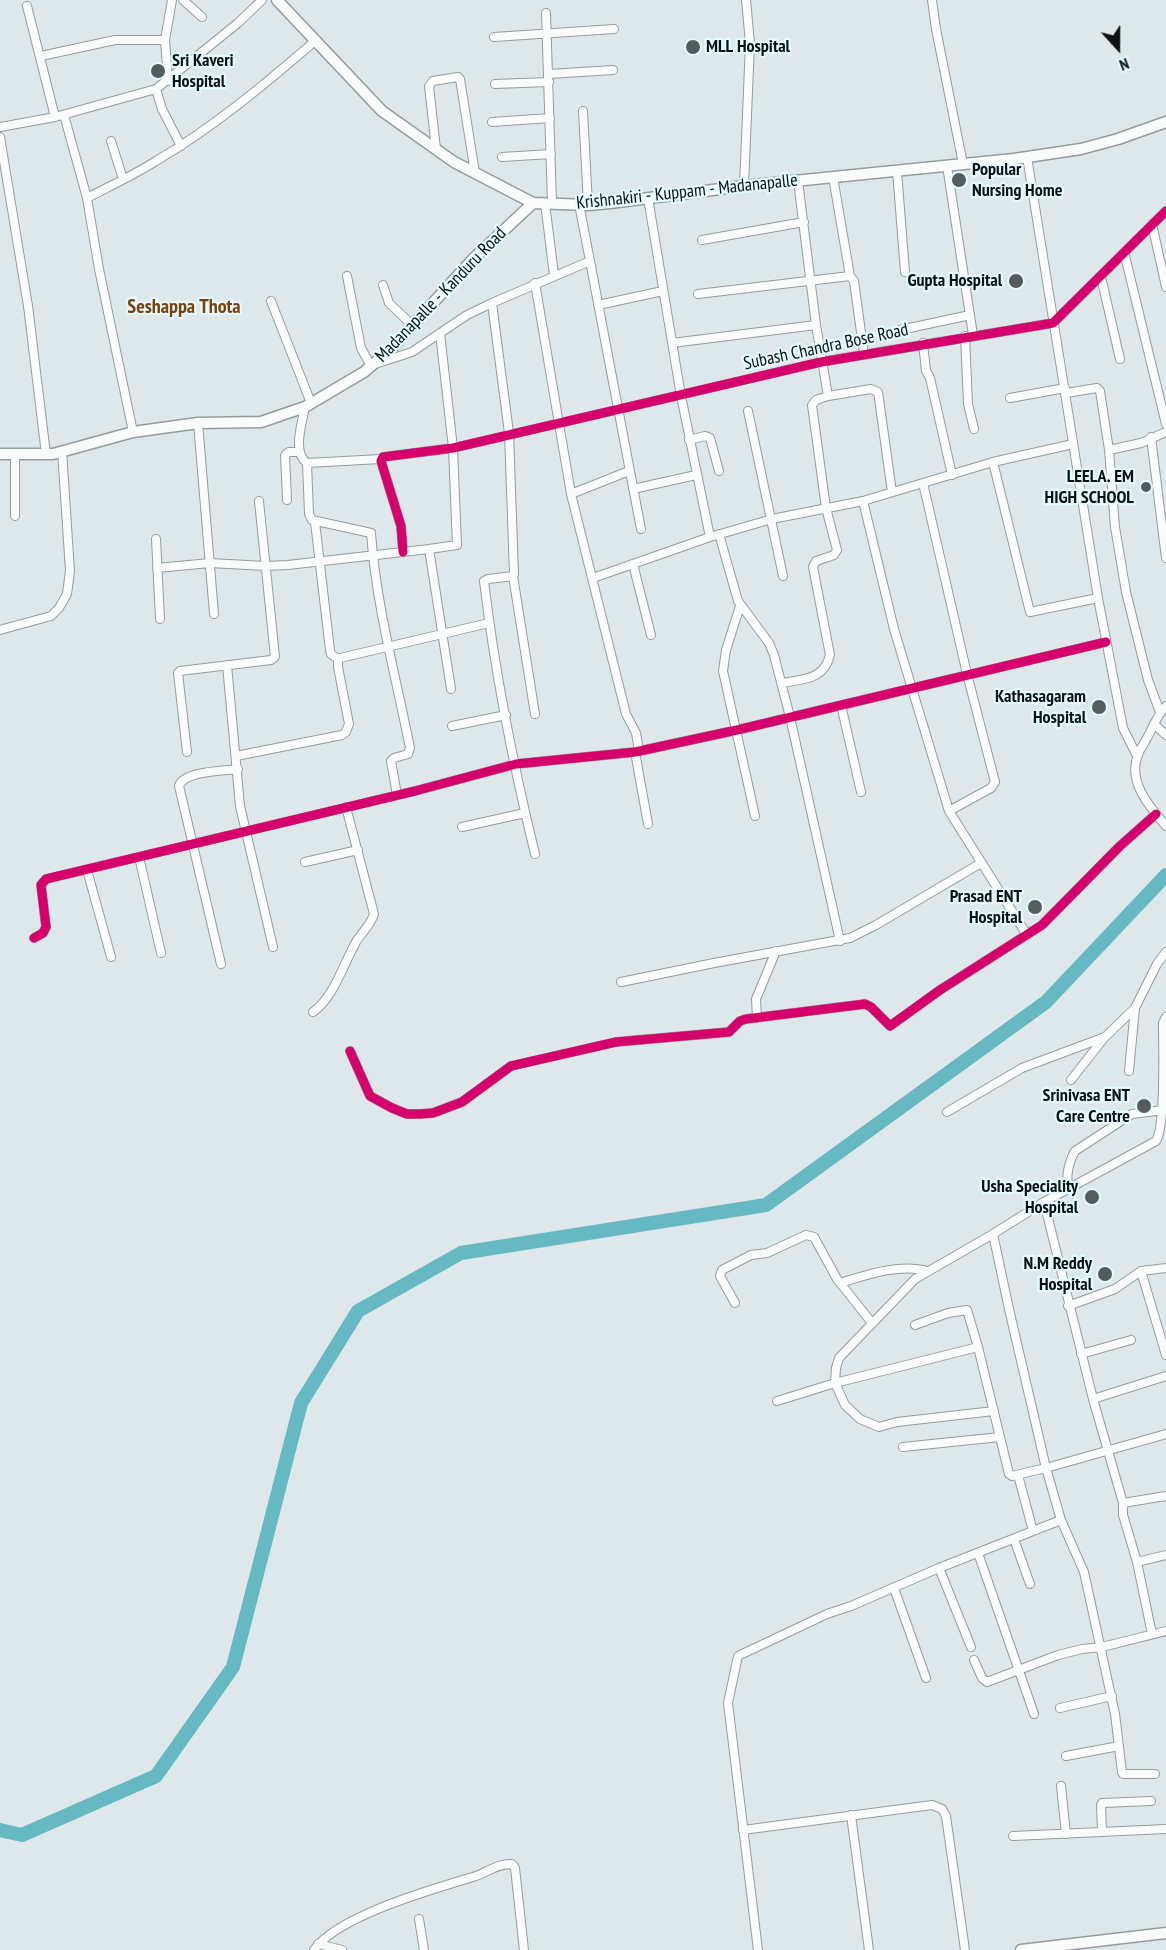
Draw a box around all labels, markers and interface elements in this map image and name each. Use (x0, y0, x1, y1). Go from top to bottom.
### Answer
north arrow (1088, 18, 1148, 78)
place label: MLL Hospital (706, 36, 790, 58)
marker: MLL Hospital (684, 38, 702, 56)
place label: Sri Kaveri Hospital (172, 50, 234, 92)
text: N (1117, 54, 1132, 76)
marker: Sri Kaveri Hospital (149, 62, 167, 80)
place label: Popular Nursing Home (972, 159, 1062, 201)
street label: Krishnakiri - Kuppam - Madanapalle (575, 170, 799, 214)
marker: Popular Nursing Home (950, 171, 968, 189)
street label: Madanapalle - Kanduru Road (371, 223, 511, 367)
place label: Gupta Hospital (907, 270, 1002, 292)
marker: Gupta Hospital (1007, 272, 1025, 290)
district label: Seshappa Thota (127, 295, 241, 319)
street label: Subash Chandra Bose Road (742, 319, 910, 375)
place label: LEELA. EM HIGH SCHOOL (1045, 466, 1134, 508)
marker: LEELA. EM HIGH SCHOOL (1139, 480, 1153, 494)
place label: Kathasagaram Hospital (995, 686, 1086, 728)
marker: Kathasagaram Hospital (1090, 698, 1108, 716)
place label: Prasad ENT Hospital (950, 886, 1022, 928)
marker: Prasad ENT Hospital (1026, 898, 1044, 916)
place label: Srinivasa ENT Care Centre (1043, 1085, 1130, 1128)
marker: Srinivasa ENT Care Centre (1135, 1097, 1153, 1115)
place label: Usha Speciality Hospital (981, 1176, 1078, 1218)
marker: Usha Speciality Hospital (1083, 1188, 1101, 1206)
place label: N.M Reddy Hospital (1024, 1253, 1092, 1296)
marker: N.M Reddy Hospital (1096, 1265, 1114, 1283)

